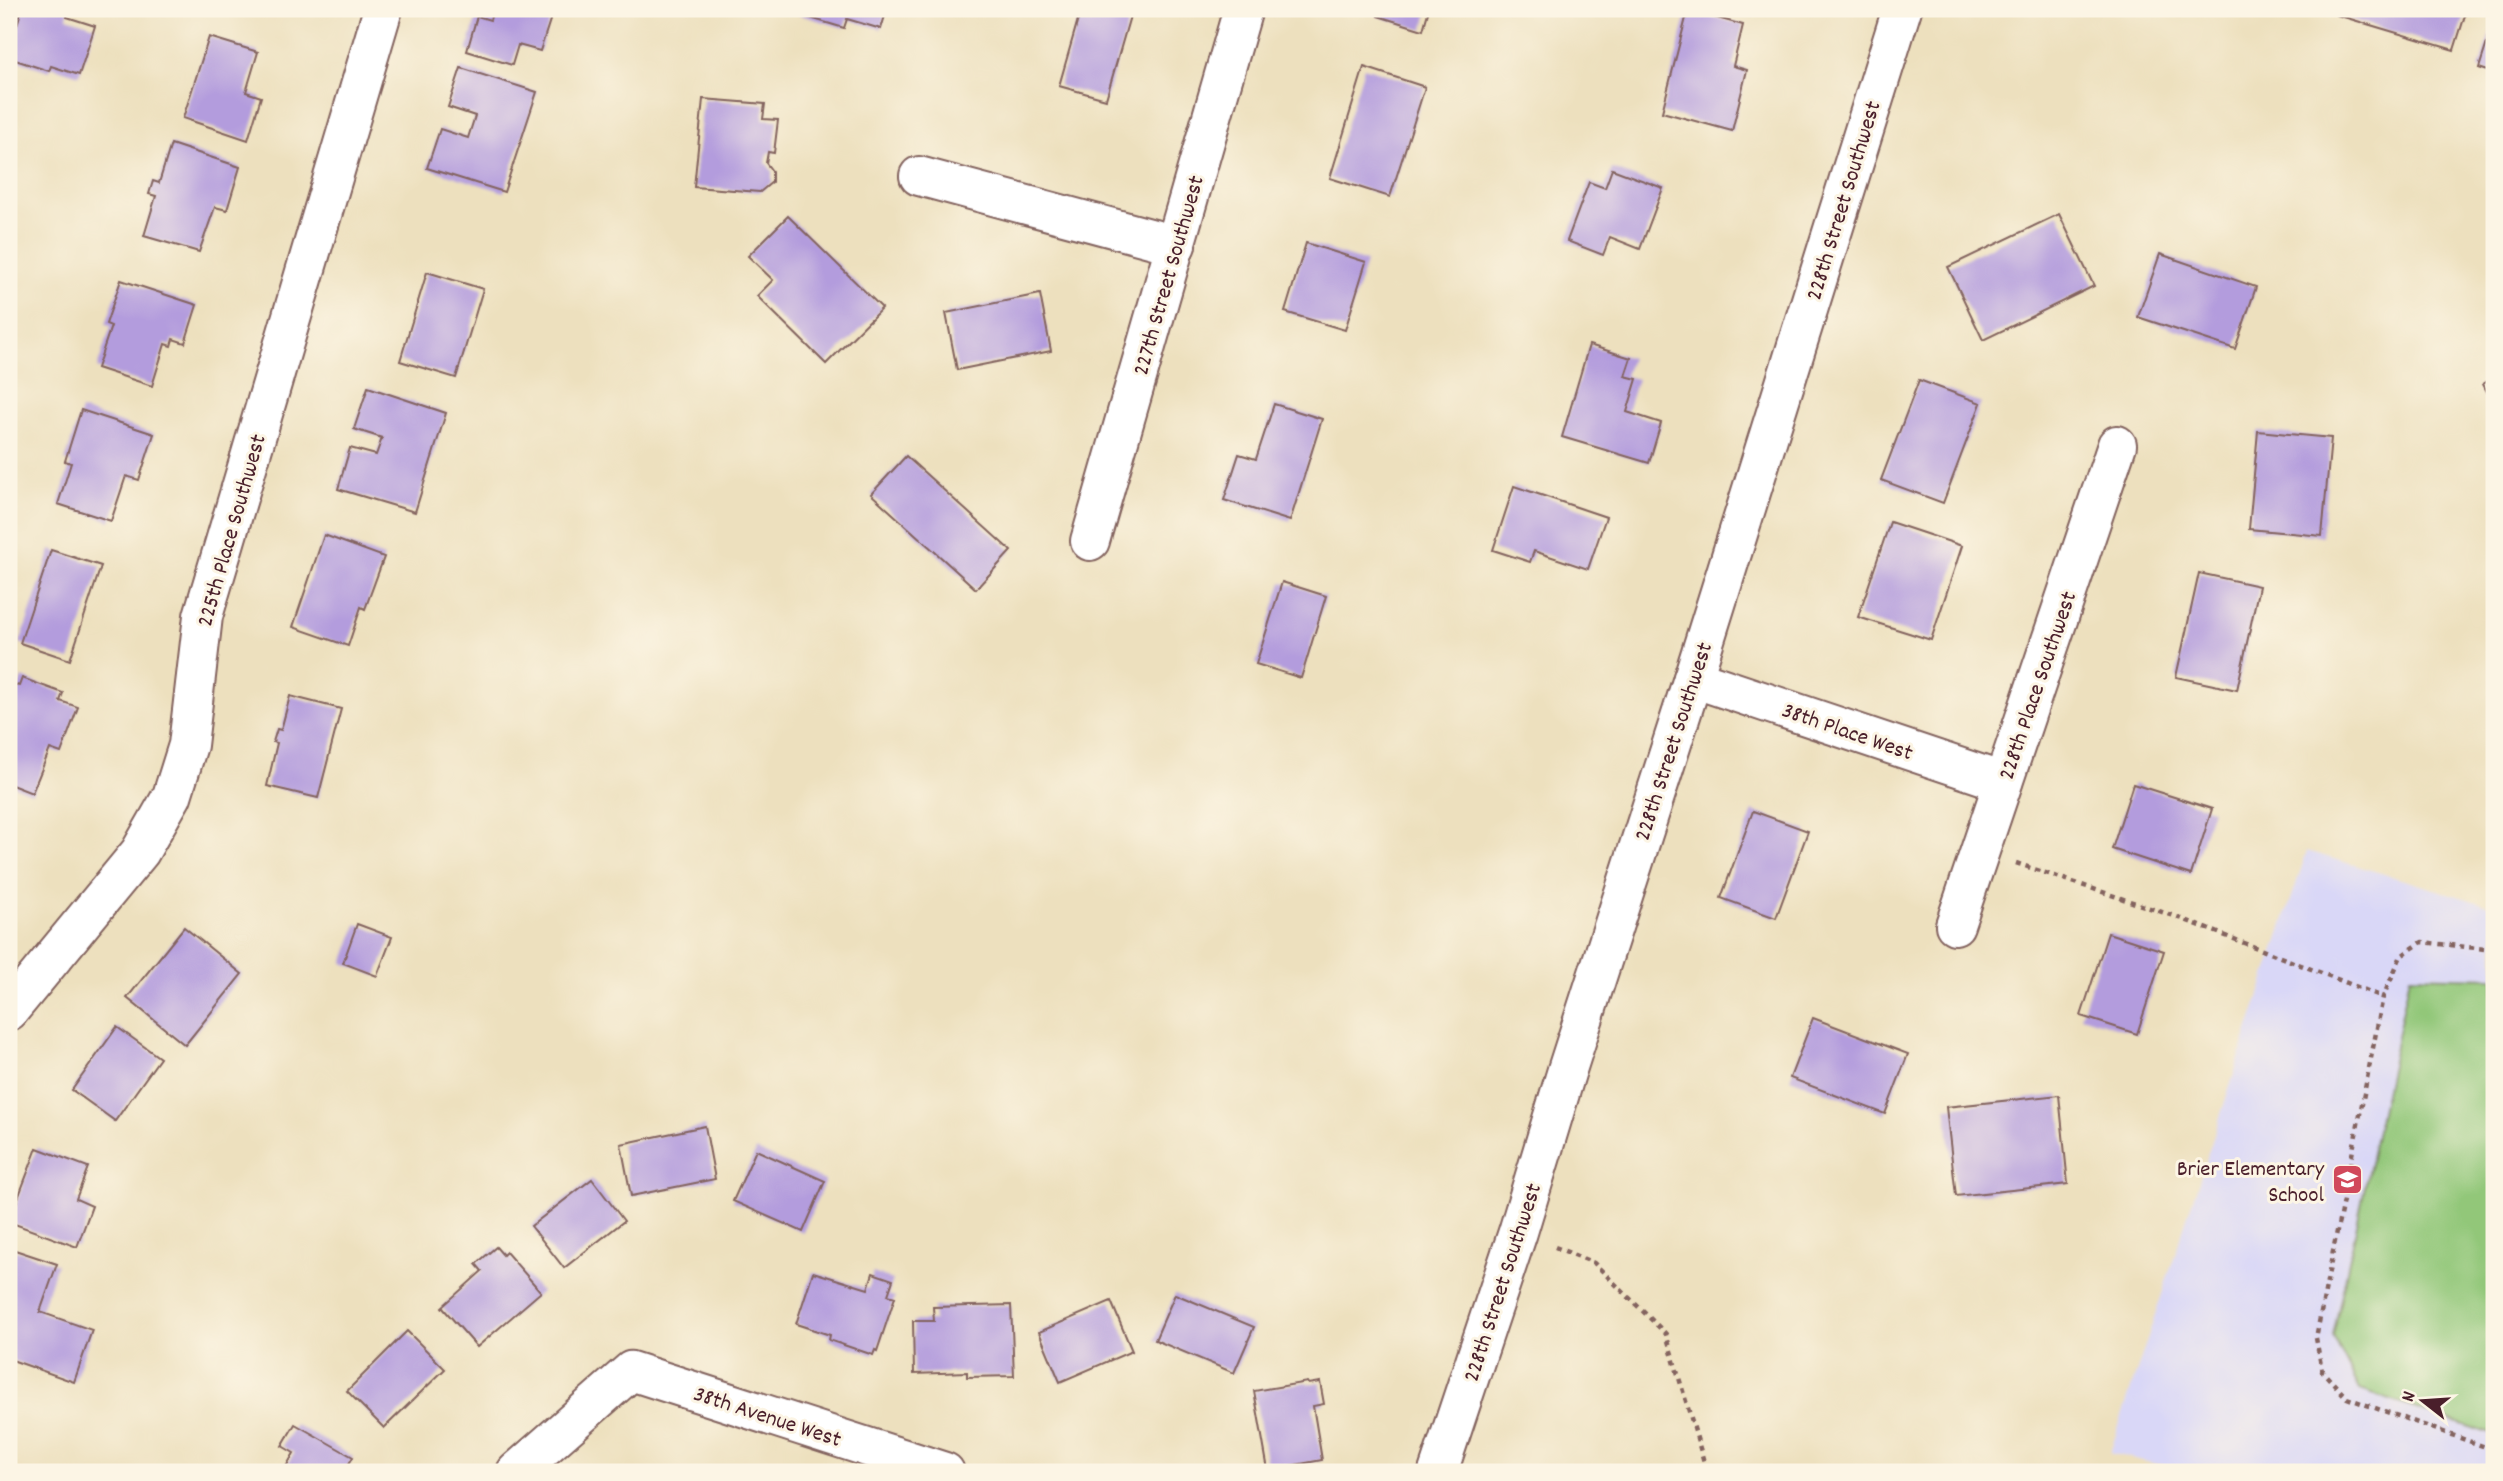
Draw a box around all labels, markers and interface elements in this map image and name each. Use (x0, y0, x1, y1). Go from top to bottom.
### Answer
street label: 228th Street Southwest (1799, 97, 1891, 305)
street label: 227th Street Southwest (1126, 172, 1215, 380)
street label: 225th Place Southwest (190, 431, 277, 631)
street label: 228th Place Southwest (1992, 587, 2087, 785)
street label: 228th Street Southwest (1628, 638, 1723, 846)
street label: 38th Place West (1777, 695, 1917, 771)
place label: Brier Elementary School (2177, 1154, 2325, 1213)
school or university icon: Brier Elementary School (2330, 1163, 2364, 1197)
street label: 228th Street Southwest (1457, 1179, 1552, 1387)
north arrow (2388, 1366, 2458, 1436)
street label: 38th Avenue West (689, 1379, 845, 1458)
text: N (2396, 1389, 2424, 1405)

